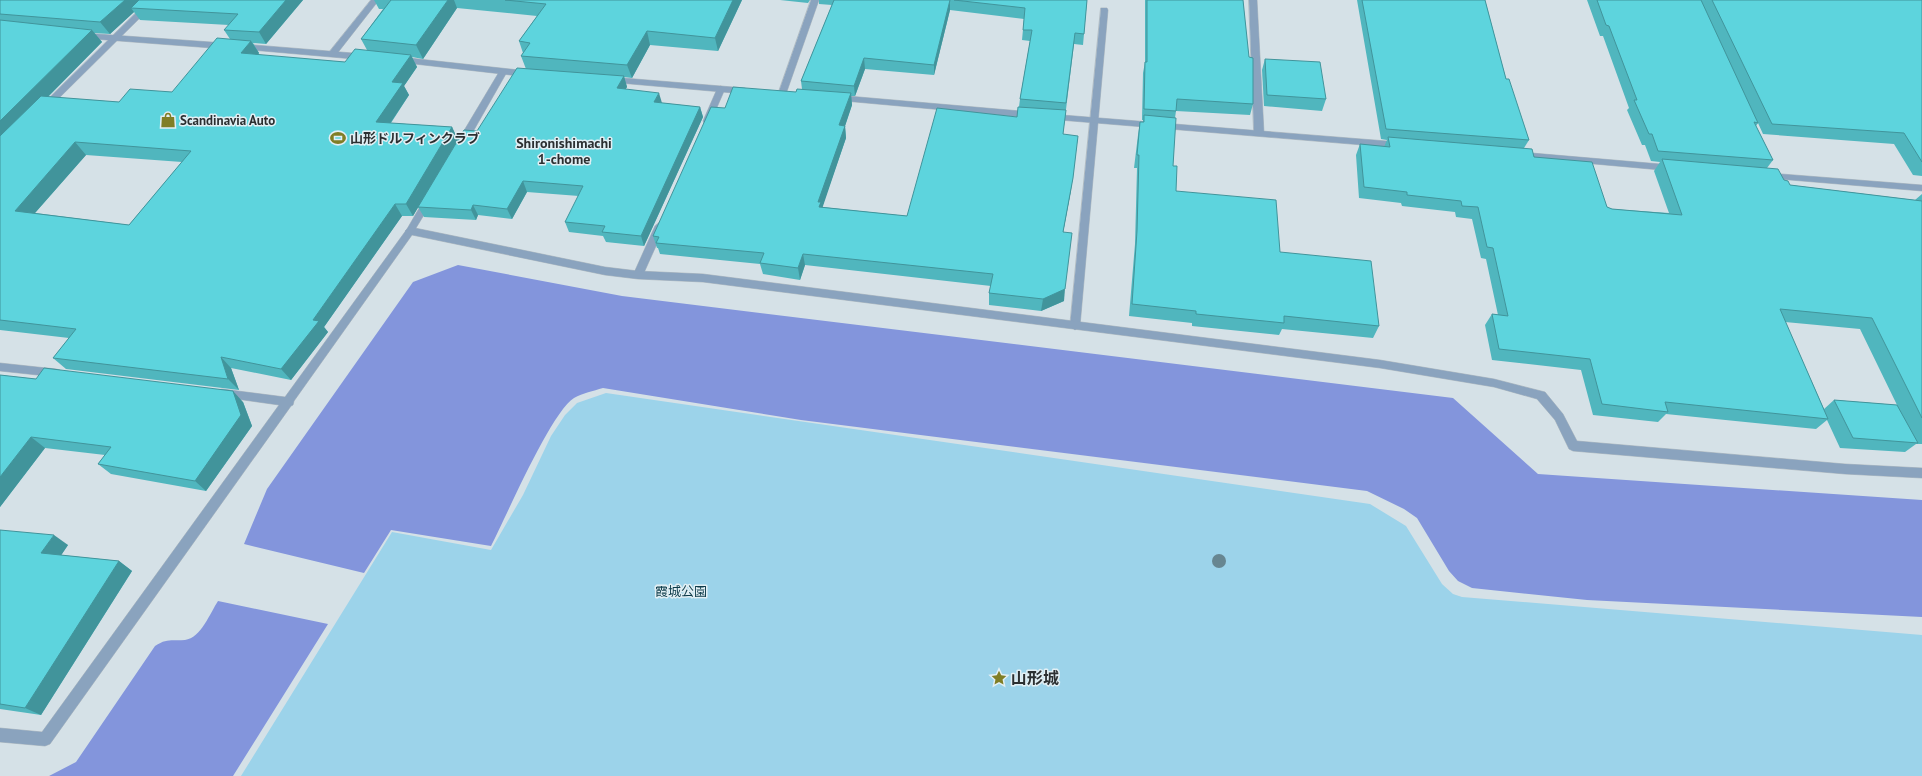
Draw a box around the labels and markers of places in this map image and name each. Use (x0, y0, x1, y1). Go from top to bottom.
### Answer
shop icon: Scandinavia Auto (159, 111, 177, 129)
place label: Scandinavia Auto (180, 112, 275, 129)
sports icon: 山形ドルフィンクラブ (329, 129, 347, 147)
place label: 山形ドルフィンクラブ (350, 130, 480, 147)
place label: 山形城 (1011, 668, 1059, 688)
place icon: 山形城 (990, 669, 1008, 687)

